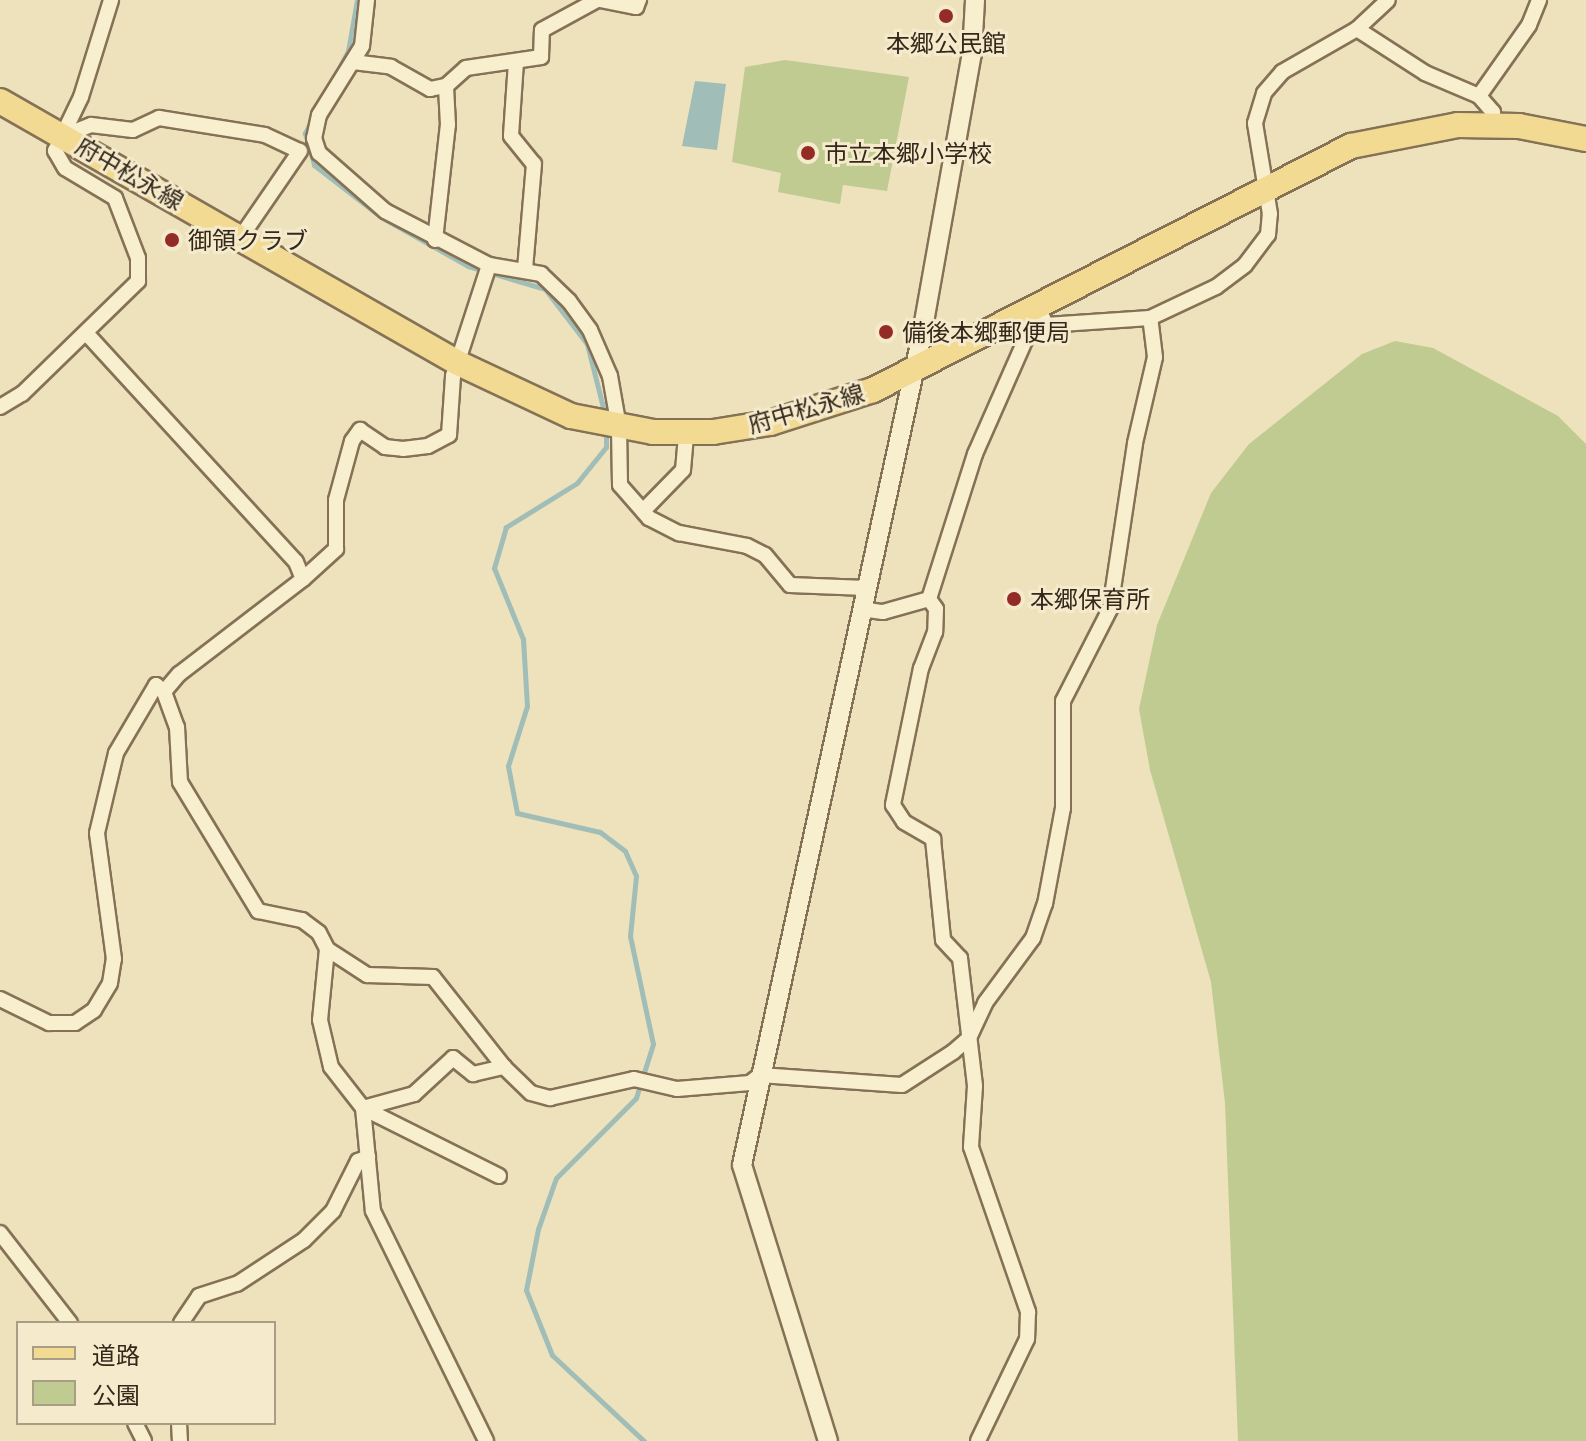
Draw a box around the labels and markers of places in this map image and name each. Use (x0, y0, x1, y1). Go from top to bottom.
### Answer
marker: 本郷公民館 (937, 7, 955, 25)
place label: 本郷公民館 (886, 29, 1006, 57)
place label: 市立本郷小学校 (824, 139, 992, 167)
marker: 市立本郷小学校 (799, 144, 817, 162)
place label: 御領クラブ (188, 226, 308, 254)
marker: 御領クラブ (163, 231, 181, 249)
place label: 備後本郷郵便局 (902, 318, 1070, 346)
marker: 備後本郷郵便局 (877, 323, 895, 341)
place label: 本郷保育所 (1030, 585, 1150, 613)
marker: 本郷保育所 (1005, 590, 1023, 608)

